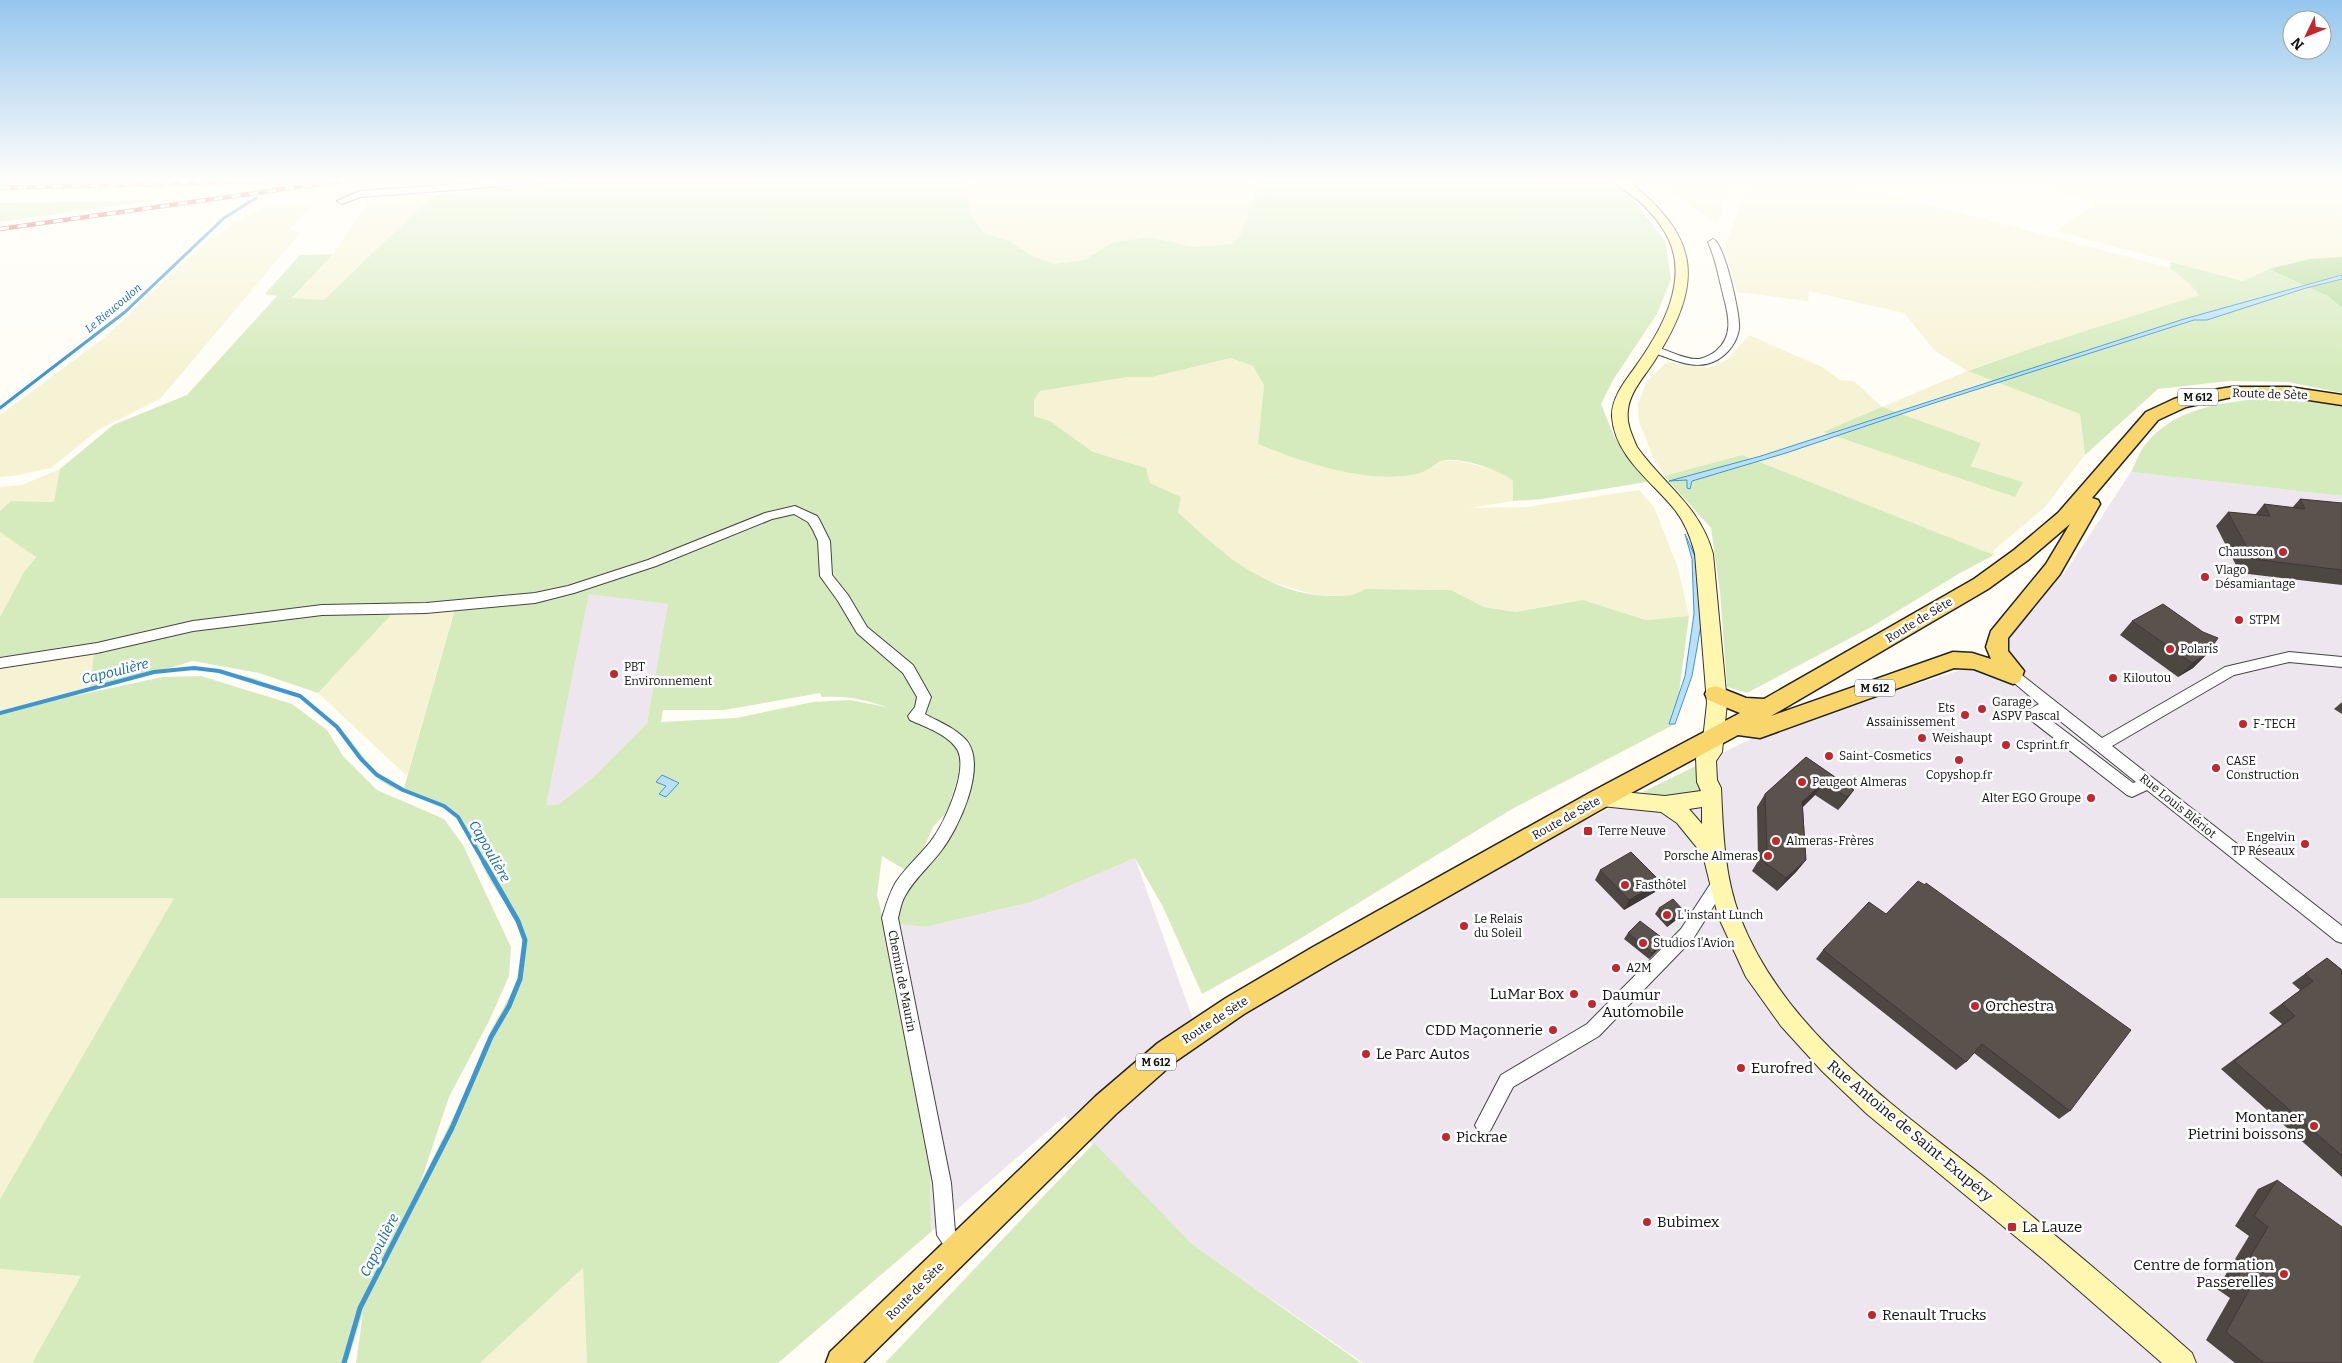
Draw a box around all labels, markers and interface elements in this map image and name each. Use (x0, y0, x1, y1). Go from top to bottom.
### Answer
north arrow (2282, 10, 2332, 60)
text: N (2288, 34, 2308, 53)
water label: Le Rieucoulon (83, 281, 144, 336)
street label: Route de Sète (2232, 386, 2308, 402)
road number: M 612 (2178, 388, 2218, 406)
place label: Chausson (2218, 545, 2273, 559)
marker: Chausson (2277, 546, 2289, 558)
place label: Vlago Désamiantage (2215, 563, 2295, 591)
marker: Vlago Désamiantage (2199, 571, 2211, 583)
street label: Route de Sète (1883, 595, 1955, 645)
place label: STPM (2249, 613, 2280, 627)
marker: STPM (2233, 614, 2245, 626)
place label: Polaris (2180, 642, 2218, 656)
marker: Polaris (2164, 643, 2176, 655)
water label: Capoulière (80, 655, 150, 688)
place label: PBT Environnement (624, 660, 713, 688)
marker: PBT Environnement (608, 668, 620, 680)
place label: Kiloutou (2123, 671, 2172, 685)
marker: Kiloutou (2107, 672, 2119, 684)
road number: M 612 (1855, 680, 1895, 696)
place label: Garage ASPV Pascal (1992, 695, 2060, 723)
place label: Ets Assainissement (1866, 701, 1956, 729)
marker: Garage ASPV Pascal (1976, 703, 1988, 715)
marker: Ets Assainissement (1959, 709, 1971, 721)
place label: F-TECH (2253, 717, 2296, 731)
marker: F-TECH (2237, 718, 2249, 730)
place label: Weishaupt (1932, 731, 1993, 745)
marker: Weishaupt (1916, 732, 1928, 744)
place label: Csprint.fr (2016, 738, 2070, 752)
marker: Csprint.fr (2000, 739, 2012, 751)
place label: Saint-Cosmetics (1839, 749, 1932, 763)
marker: Saint-Cosmetics (1823, 750, 1835, 762)
marker: Copyshop.fr (1953, 754, 1965, 766)
place label: CASE Construction (2226, 754, 2299, 782)
marker: CASE Construction (2210, 762, 2222, 774)
place label: Copyshop.fr (1926, 768, 1993, 782)
street label: Rue Louis Blériot (2137, 771, 2220, 841)
place label: Peugeot Almeras (1812, 775, 1907, 789)
marker: Peugeot Almeras (1796, 776, 1808, 788)
place label: Alter EGO Groupe (1981, 791, 2081, 805)
marker: Alter EGO Groupe (2085, 792, 2097, 804)
street label: Route de Sète (1530, 794, 1602, 842)
water label: Capoulière (465, 817, 514, 885)
place label: Terre Neuve (1598, 824, 1666, 838)
marker: Terre Neuve (1582, 825, 1594, 837)
place label: Engelvin TP Réseaux (2232, 830, 2295, 858)
place label: Almeras-Frères (1786, 834, 1874, 848)
marker: Almeras-Frères (1770, 835, 1782, 847)
marker: Engelvin TP Réseaux (2299, 838, 2311, 850)
place label: Porsche Almeras (1664, 849, 1758, 863)
marker: Porsche Almeras (1762, 850, 1774, 862)
place label: Fasthôtel (1635, 878, 1687, 892)
marker: Fasthôtel (1619, 879, 1631, 891)
place label: L'instant Lunch (1677, 908, 1764, 922)
marker: L'instant Lunch (1661, 909, 1673, 921)
place label: Le Relais du Soleil (1474, 912, 1523, 940)
marker: Le Relais du Soleil (1458, 920, 1470, 932)
street label: Chemin de Maurin (885, 929, 919, 1033)
place label: Studios l'Avion (1653, 936, 1735, 950)
marker: Studios l'Avion (1637, 937, 1649, 949)
place label: A2M (1626, 961, 1652, 975)
marker: A2M (1610, 962, 1622, 974)
place label: LuMar Box (1490, 985, 1565, 1003)
place label: Daumur Automobile (1602, 986, 1684, 1021)
marker: LuMar Box (1568, 988, 1580, 1000)
street label: Route de Sète (1179, 994, 1251, 1046)
place label: Orchestra (1985, 997, 2054, 1015)
marker: Daumur Automobile (1586, 998, 1598, 1010)
marker: Orchestra (1969, 1000, 1981, 1012)
place label: CDD Maçonnerie (1425, 1021, 1543, 1039)
marker: CDD Maçonnerie (1547, 1024, 1559, 1036)
place label: Le Parc Autos (1376, 1045, 1470, 1063)
marker: Le Parc Autos (1360, 1048, 1372, 1060)
road number: M 612 (1136, 1054, 1176, 1070)
street label: Rue Antoine de Saint-Exupéry (1824, 1056, 1996, 1206)
place label: Eurofred (1751, 1059, 1813, 1077)
marker: Eurofred (1735, 1062, 1747, 1074)
place label: Montaner Pietrini boissons (2188, 1108, 2304, 1143)
marker: Montaner Pietrini boissons (2308, 1120, 2320, 1132)
place label: Pickrae (1456, 1128, 1508, 1146)
marker: Pickrae (1440, 1131, 1452, 1143)
water label: Capoulière (356, 1211, 403, 1280)
place label: Bubimex (1657, 1213, 1720, 1231)
marker: Bubimex (1641, 1216, 1653, 1228)
place label: La Lauze (2022, 1218, 2082, 1236)
marker: La Lauze (2006, 1221, 2018, 1233)
place label: Centre de formation Passerelles (2133, 1256, 2274, 1291)
street label: Route de Sète (883, 1259, 947, 1323)
marker: Centre de formation Passerelles (2278, 1268, 2290, 1280)
place label: Renault Trucks (1882, 1306, 1986, 1324)
marker: Renault Trucks (1866, 1309, 1878, 1321)

